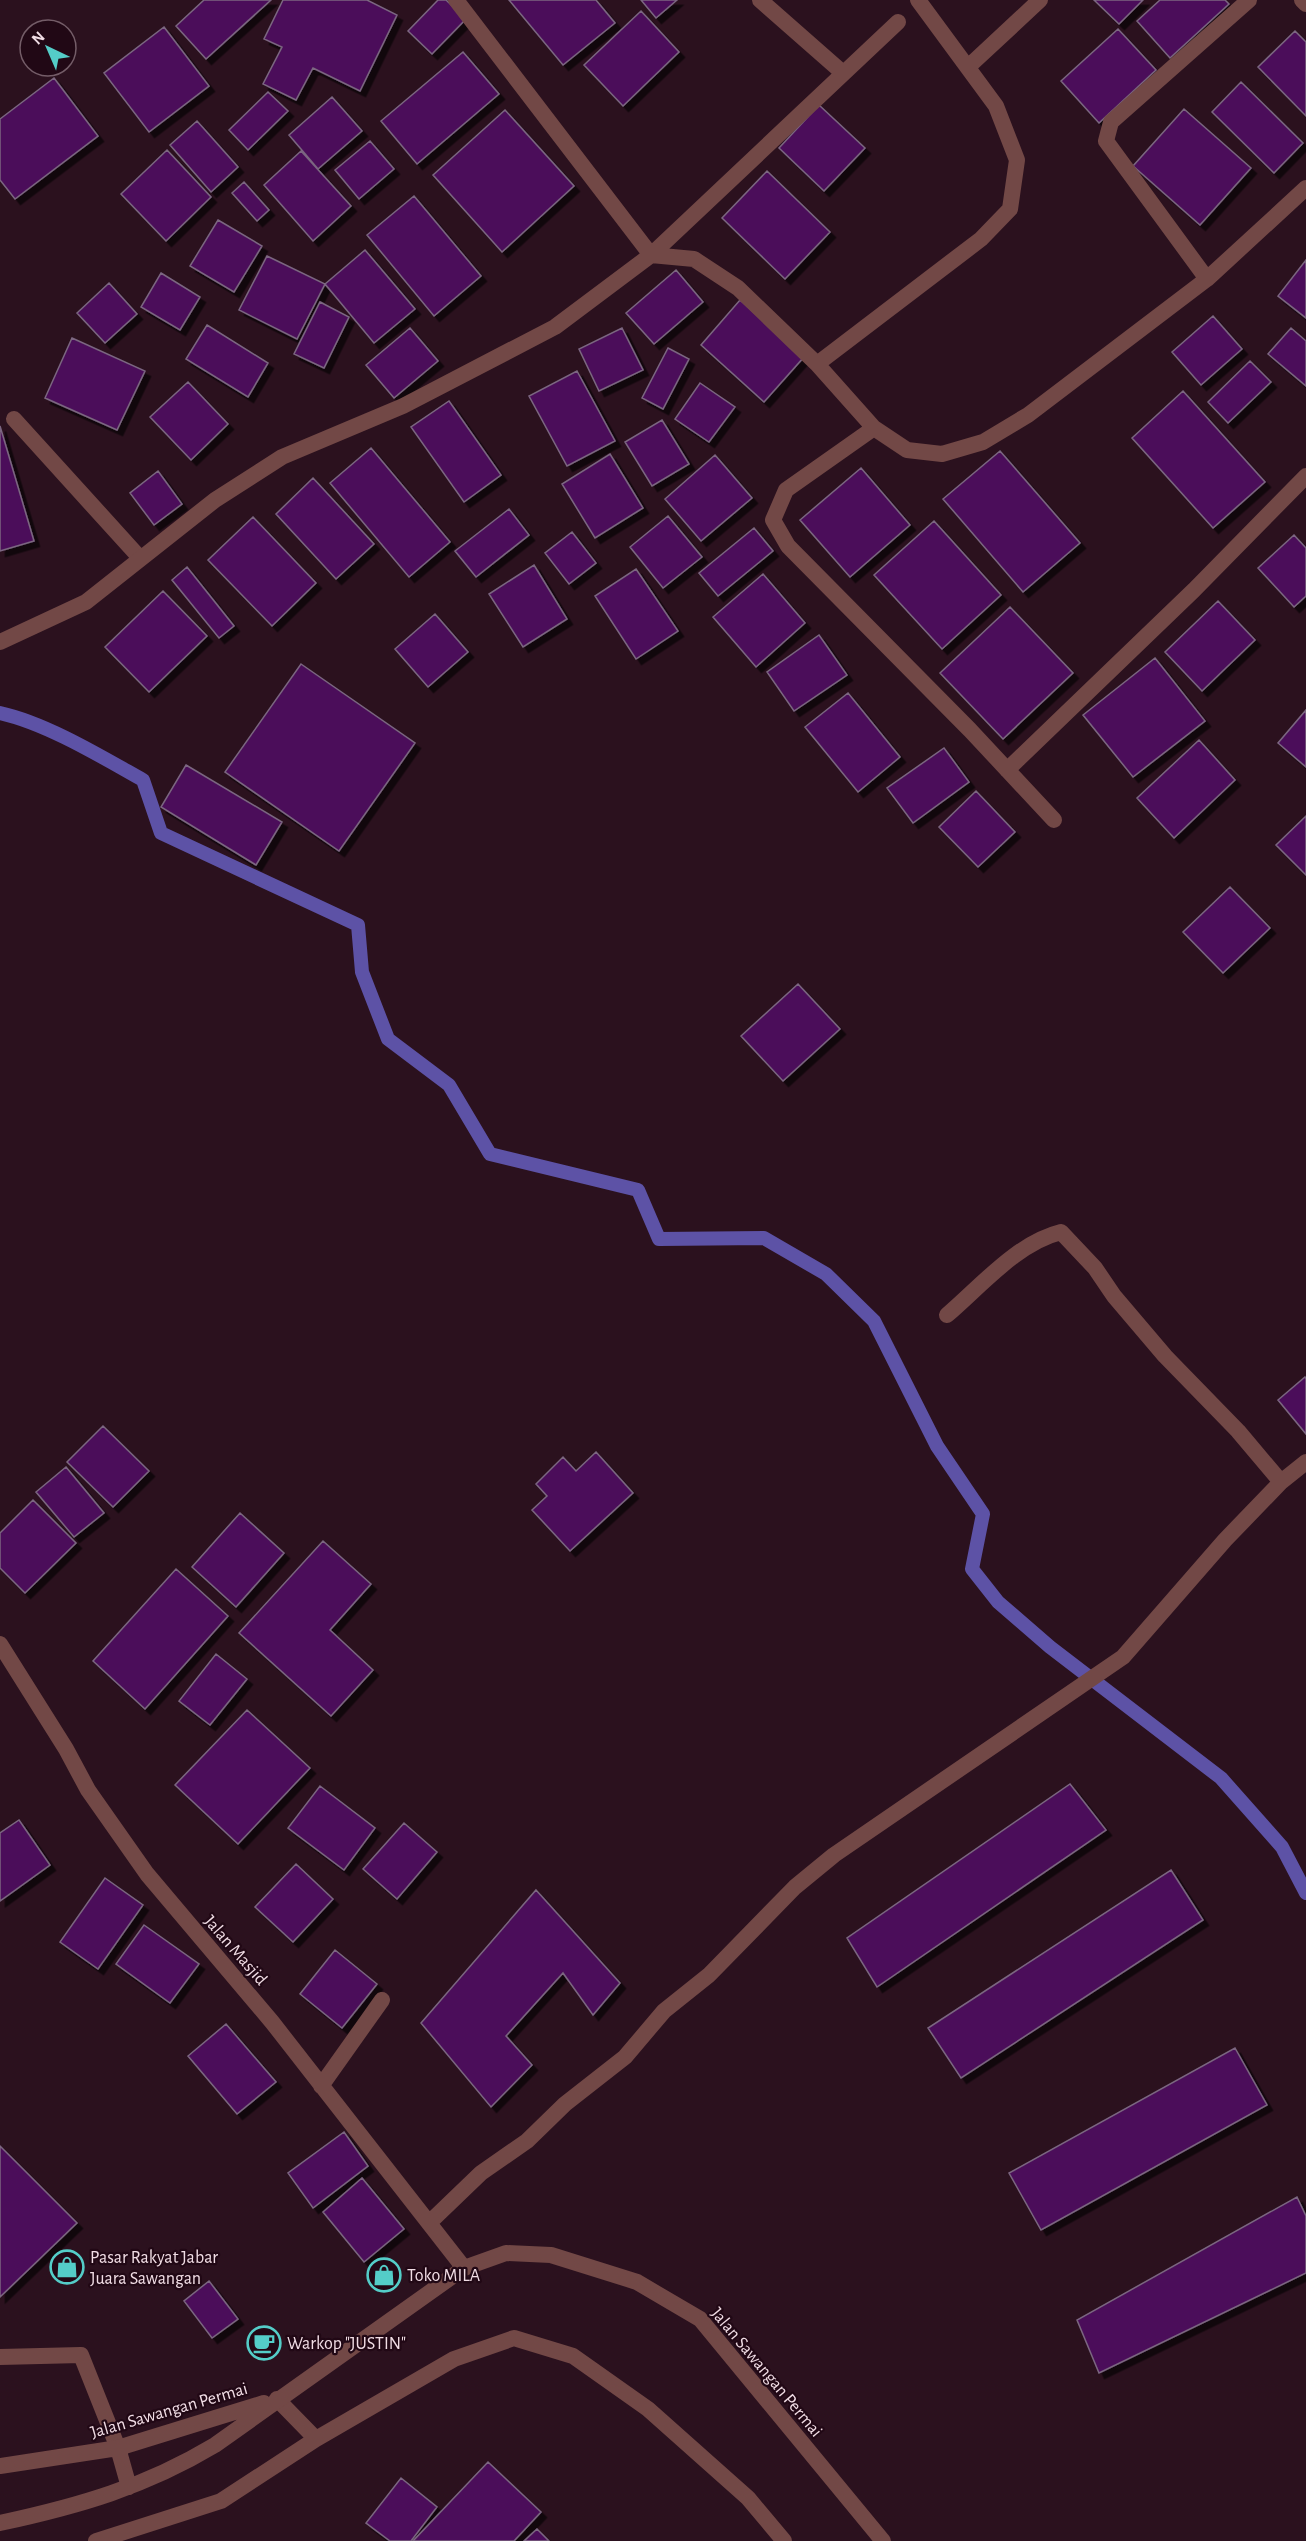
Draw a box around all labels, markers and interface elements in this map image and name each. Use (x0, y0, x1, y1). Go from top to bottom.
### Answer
north arrow (18, 18, 78, 78)
text: N (29, 28, 48, 48)
street label: Jalan Masjid (200, 1912, 270, 1989)
shop icon: Pasar Rakyat Jabar Juara Sawangan (49, 2249, 85, 2285)
place label: Pasar Rakyat Jabar Juara Sawangan (90, 2249, 218, 2288)
shop icon: Toko MILA (366, 2257, 402, 2293)
place label: Toko MILA (407, 2267, 481, 2285)
street label: Jalan Sawangan Permai (707, 2305, 825, 2441)
cafe icon: Warkop "JUSTIN" (246, 2325, 282, 2361)
place label: Warkop "JUSTIN" (287, 2335, 406, 2353)
street label: Jalan Sawangan Permai (89, 2380, 250, 2442)

